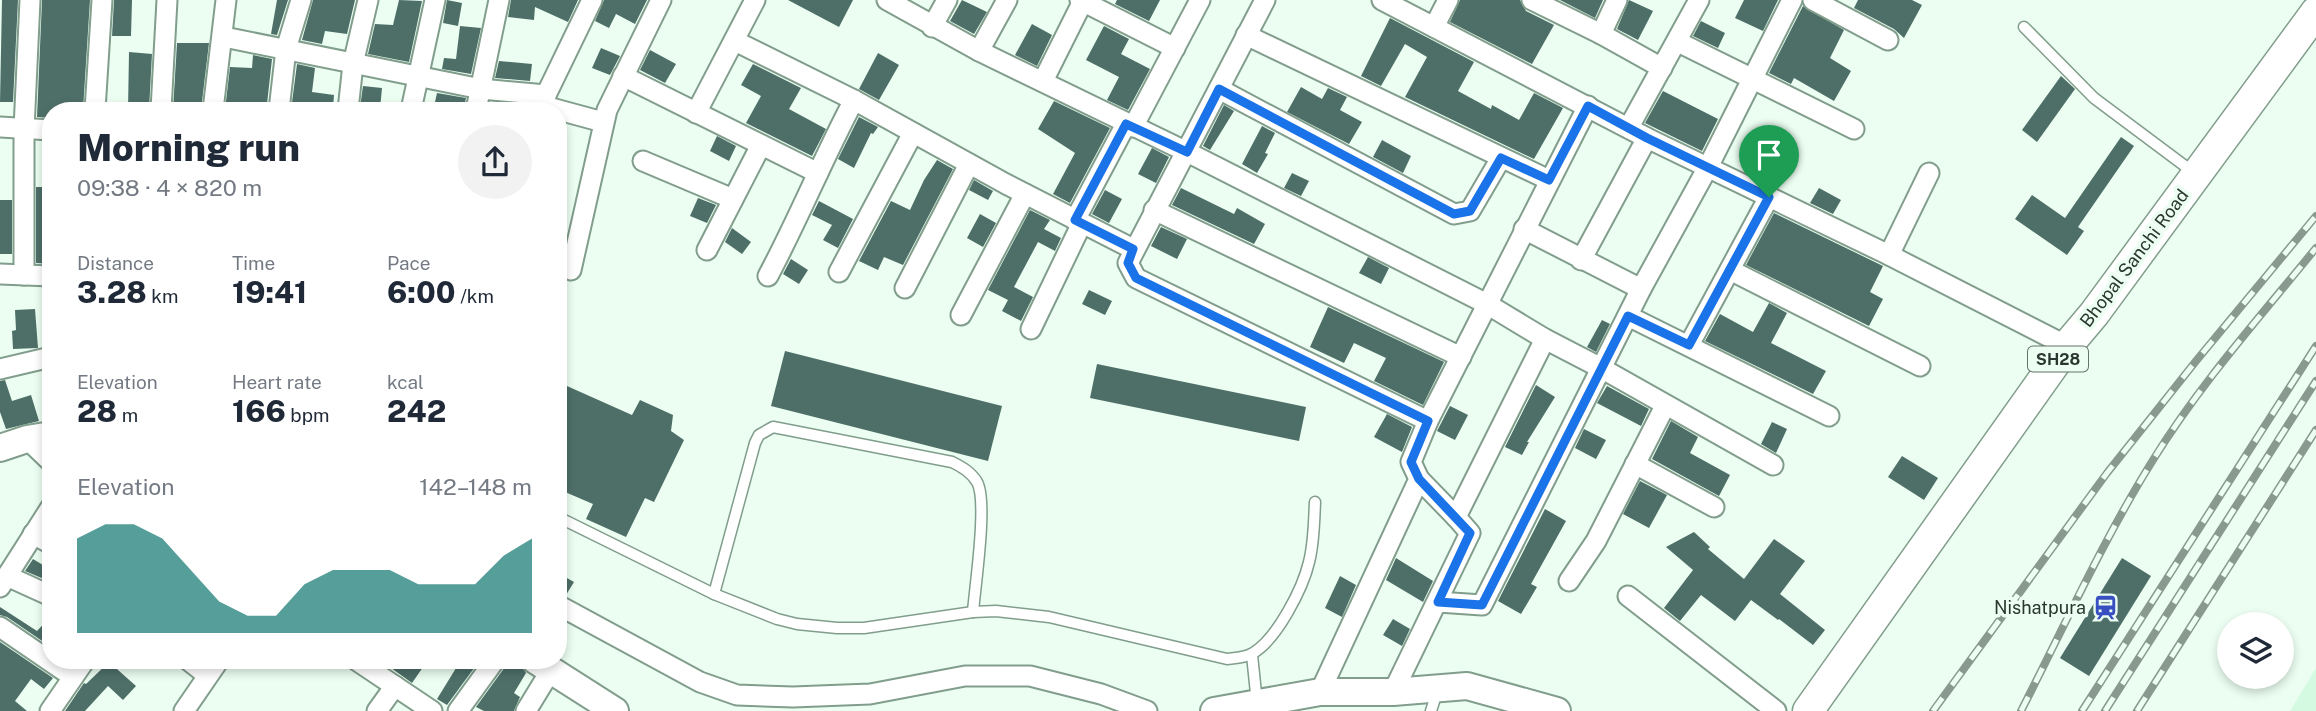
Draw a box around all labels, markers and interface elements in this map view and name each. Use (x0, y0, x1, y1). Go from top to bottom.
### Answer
text: Morning run (77, 125, 300, 170)
button: share (458, 125, 532, 199)
pin (1739, 125, 1799, 197)
icon: arrive (1750, 136, 1788, 174)
text: 09:38 · 4 × 820 m (77, 174, 262, 201)
street label: Bhopal Sanchi Road (2075, 185, 2193, 331)
text: Distance (77, 252, 154, 274)
text: Time (232, 252, 275, 274)
text: Pace (387, 252, 430, 274)
text: 3.28 (77, 274, 147, 310)
text: 19:41 (232, 274, 307, 310)
text: 6:00 (387, 274, 456, 310)
text: km (147, 285, 178, 307)
text: /km (456, 285, 494, 307)
road number: SH28 (2028, 346, 2088, 372)
text: Elevation (77, 371, 158, 393)
text: Heart rate (232, 371, 322, 393)
text: kcal (387, 371, 424, 393)
text: 28 (77, 393, 117, 429)
text: 166 (232, 393, 286, 429)
text: 242 (387, 393, 446, 429)
text: m (117, 404, 138, 426)
text: bpm (286, 404, 329, 426)
text: Elevation (77, 473, 175, 500)
text: 142–148 m (419, 473, 532, 500)
station icon: Nishatpura (2092, 593, 2120, 621)
place label: Nishatpura (1994, 597, 2086, 618)
map controls (2217, 612, 2294, 689)
button: layers (2217, 612, 2294, 689)

